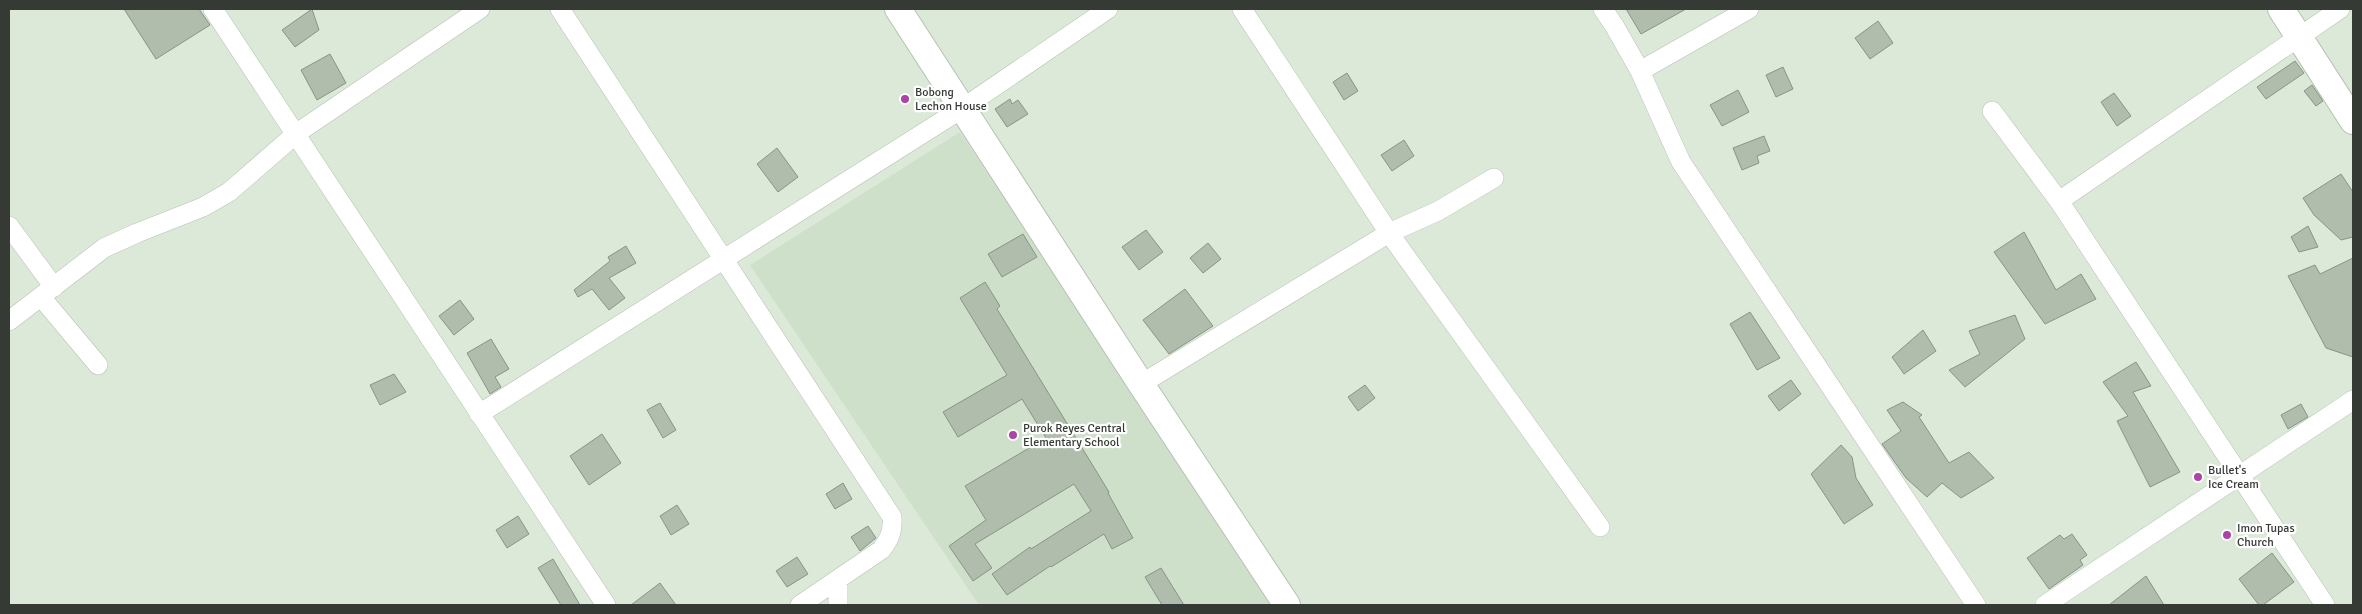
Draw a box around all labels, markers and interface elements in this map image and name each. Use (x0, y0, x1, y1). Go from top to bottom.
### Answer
place label: Bobong Lechon House (915, 85, 987, 114)
marker: Bobong Lechon House (899, 93, 911, 105)
place label: Purok Reyes Central Elementary School (1023, 421, 1126, 450)
marker: Purok Reyes Central Elementary School (1007, 429, 1019, 441)
place label: Bullet's Ice Cream (2208, 463, 2259, 492)
marker: Bullet's Ice Cream (2192, 471, 2204, 483)
place label: Imon Tupas Church (2237, 521, 2295, 550)
marker: Imon Tupas Church (2221, 529, 2233, 541)

